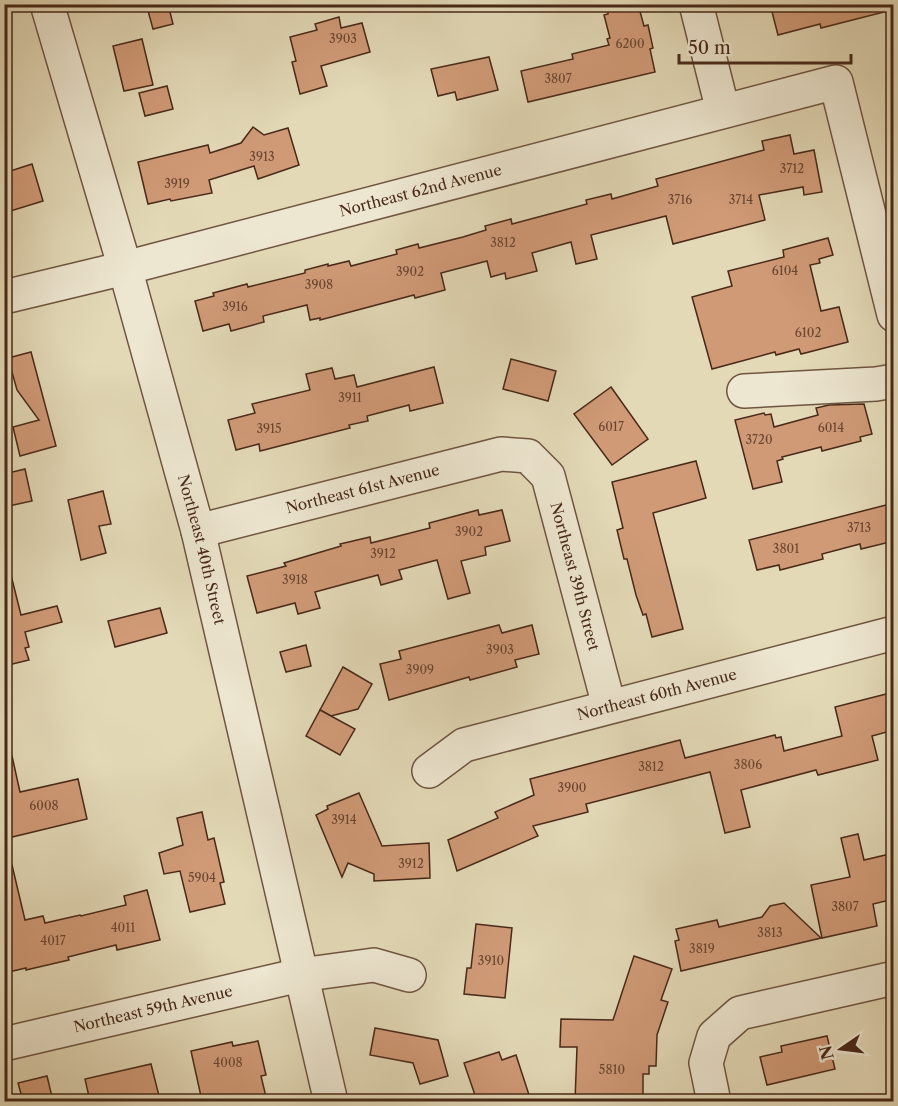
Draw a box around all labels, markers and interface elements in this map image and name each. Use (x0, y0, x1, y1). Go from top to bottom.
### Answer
scale bar (679, 27, 852, 65)
house number: 3903 (329, 31, 357, 46)
house number: 6200 (615, 36, 645, 51)
text: 50 m (688, 37, 731, 59)
house number: 3807 (544, 71, 572, 86)
house number: 3913 (249, 149, 275, 164)
street label: Northeast 62nd Avenue (337, 160, 504, 221)
house number: 3712 (780, 161, 804, 176)
house number: 3919 (164, 176, 190, 191)
house number: 3716 (668, 192, 692, 207)
house number: 3714 (729, 192, 753, 207)
house number: 3812 (490, 235, 516, 250)
house number: 6104 (772, 263, 798, 278)
house number: 3902 (396, 264, 424, 279)
house number: 3908 (305, 277, 333, 292)
house number: 3916 (222, 299, 248, 314)
house number: 6102 (795, 325, 821, 340)
house number: 3911 (338, 390, 362, 405)
house number: 6017 (598, 419, 624, 434)
house number: 6014 (818, 420, 844, 435)
house number: 3915 (256, 421, 282, 436)
house number: 3720 (745, 432, 773, 447)
street label: Northeast 61st Avenue (284, 460, 442, 517)
street label: Northeast 40th Street (174, 472, 230, 627)
street label: Northeast 39th Street (546, 500, 604, 653)
house number: 3713 (847, 520, 871, 535)
house number: 3902 (455, 524, 483, 539)
house number: 3801 (773, 541, 799, 556)
house number: 3912 (370, 546, 396, 561)
house number: 3918 (282, 572, 308, 587)
house number: 3903 (486, 642, 514, 657)
house number: 3909 (406, 662, 434, 677)
street label: Northeast 60th Avenue (575, 664, 739, 724)
house number: 3806 (734, 757, 762, 772)
house number: 3812 (638, 759, 664, 774)
house number: 3900 (558, 780, 586, 795)
house number: 6008 (29, 798, 59, 813)
house number: 3914 (331, 812, 357, 827)
house number: 3912 (398, 856, 424, 871)
house number: 5904 (188, 870, 216, 885)
house number: 3807 (831, 899, 859, 914)
house number: 4011 (111, 920, 135, 935)
house number: 3813 (757, 925, 783, 940)
house number: 4017 (40, 933, 66, 948)
house number: 3819 (689, 941, 715, 956)
house number: 3910 (478, 953, 504, 968)
street label: Northeast 59th Avenue (71, 981, 234, 1037)
north arrow (811, 1019, 871, 1079)
text: N (815, 1043, 838, 1062)
house number: 4008 (213, 1055, 243, 1070)
house number: 5810 (599, 1062, 625, 1077)

